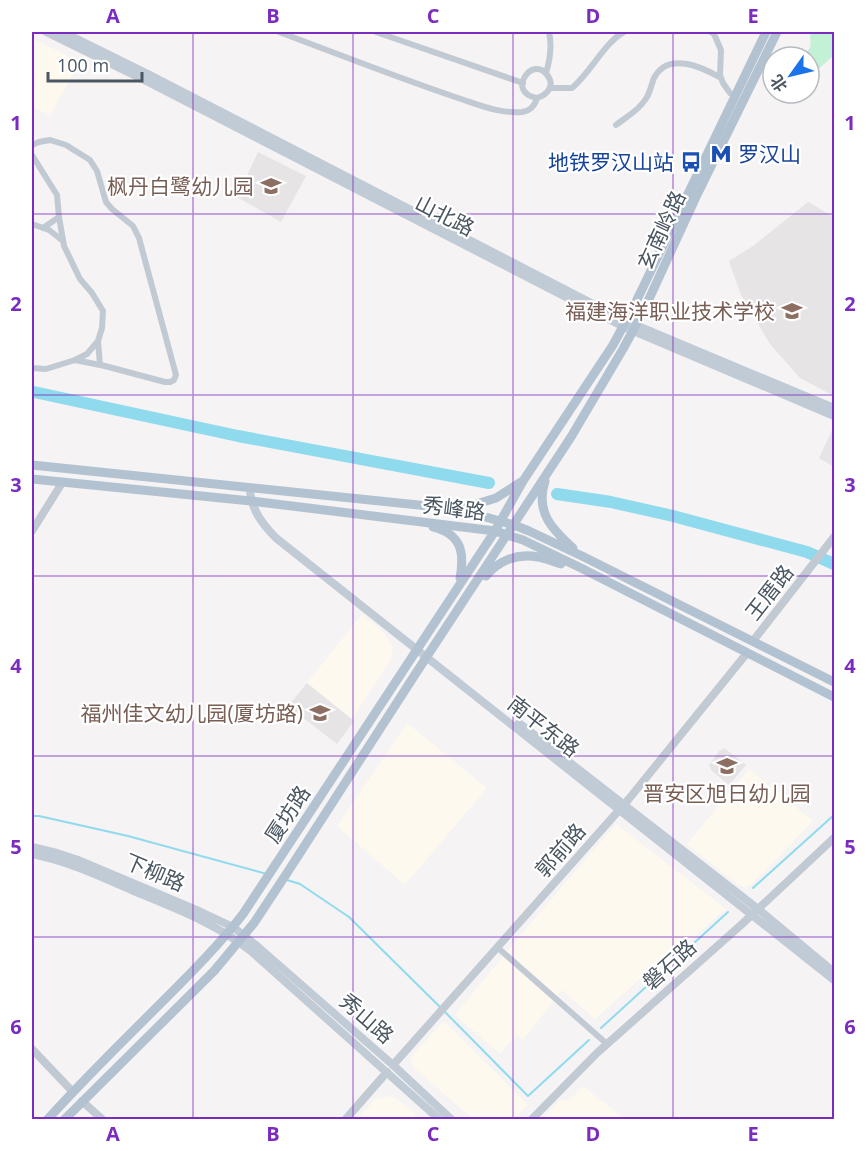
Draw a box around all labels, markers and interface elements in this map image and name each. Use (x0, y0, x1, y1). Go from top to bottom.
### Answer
text: A (106, 2, 120, 29)
text: B (266, 2, 280, 29)
text: C (427, 2, 440, 29)
text: D (586, 2, 600, 29)
text: E (747, 2, 759, 29)
scale bar (48, 45, 142, 83)
north arrow (761, 45, 821, 105)
text: 100 m (57, 53, 109, 77)
text: 北 (765, 71, 792, 96)
text: 1 (10, 109, 22, 136)
text: 1 (844, 109, 856, 136)
place label: 罗汉山 (738, 140, 801, 168)
metro station icon: 罗汉山 (709, 142, 733, 166)
place label: 地铁罗汉山站 (548, 148, 674, 176)
bus stop icon: 地铁罗汉山站 (679, 150, 703, 174)
place label: 枫丹白鹭幼儿园 (107, 172, 254, 200)
school or university icon: 枫丹白鹭幼儿园 (259, 174, 283, 198)
street label: 玄南岭路 (631, 186, 691, 274)
street label: 山北路 (411, 188, 479, 242)
text: 2 (10, 290, 22, 317)
text: 2 (844, 290, 856, 317)
place label: 福建海洋职业技术学校 (565, 297, 775, 325)
school or university icon: 福建海洋职业技术学校 (780, 299, 804, 323)
text: 3 (10, 471, 22, 498)
text: 3 (844, 471, 856, 498)
street label: 秀峰路 (421, 490, 487, 526)
street label: 王厝路 (739, 559, 799, 625)
text: 4 (10, 652, 22, 679)
text: 4 (844, 652, 856, 679)
street label: 南平东路 (502, 689, 586, 763)
place label: 福州佳文幼儿园(厦坊路) (81, 699, 303, 727)
school or university icon: 福州佳文幼儿园(厦坊路) (308, 701, 332, 725)
school or university icon: 晋安区旭日幼儿园 (715, 754, 739, 778)
place label: 晋安区旭日幼儿园 (643, 779, 811, 807)
street label: 厦坊路 (258, 780, 316, 848)
street label: 郭前路 (529, 817, 591, 883)
text: 5 (10, 833, 22, 860)
text: 5 (844, 833, 856, 860)
street label: 下柳路 (121, 847, 189, 897)
street label: 磐石路 (636, 933, 702, 995)
street label: 秀山路 (334, 987, 400, 1049)
text: 6 (10, 1013, 22, 1040)
text: 6 (844, 1013, 856, 1040)
text: A (106, 1120, 120, 1147)
text: B (266, 1120, 280, 1147)
text: C (427, 1120, 440, 1147)
text: D (586, 1120, 600, 1147)
text: E (747, 1120, 759, 1147)

